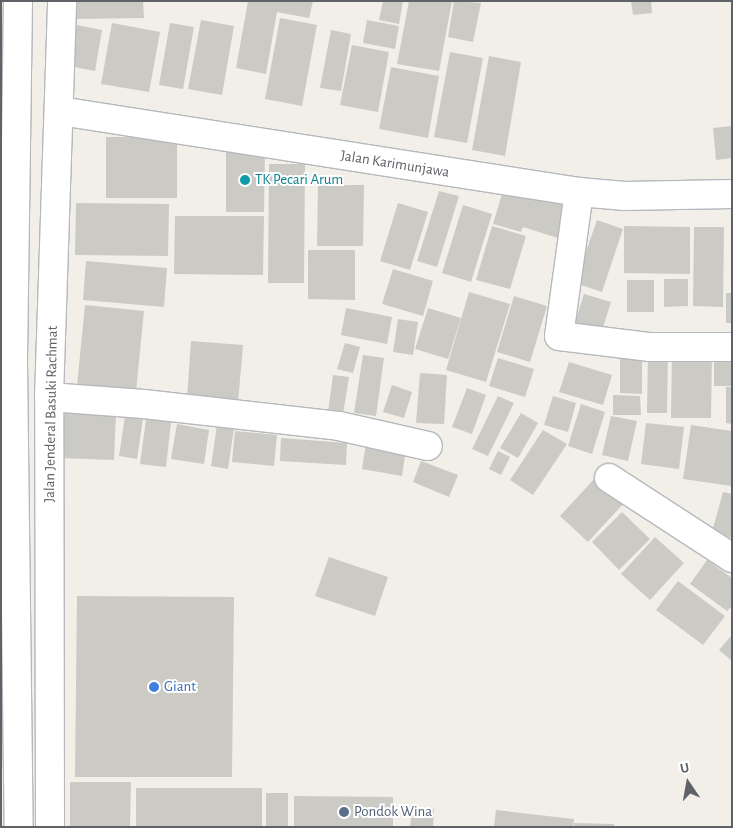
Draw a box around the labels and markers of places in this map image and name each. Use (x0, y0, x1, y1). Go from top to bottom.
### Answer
place label: TK Pecari Arum (255, 171, 343, 189)
marker: TK Pecari Arum (239, 174, 251, 186)
place label: Giant (164, 678, 196, 696)
marker: Giant (148, 681, 160, 693)
place label: Pondok Wina (354, 803, 432, 821)
marker: Pondok Wina (338, 806, 350, 818)

